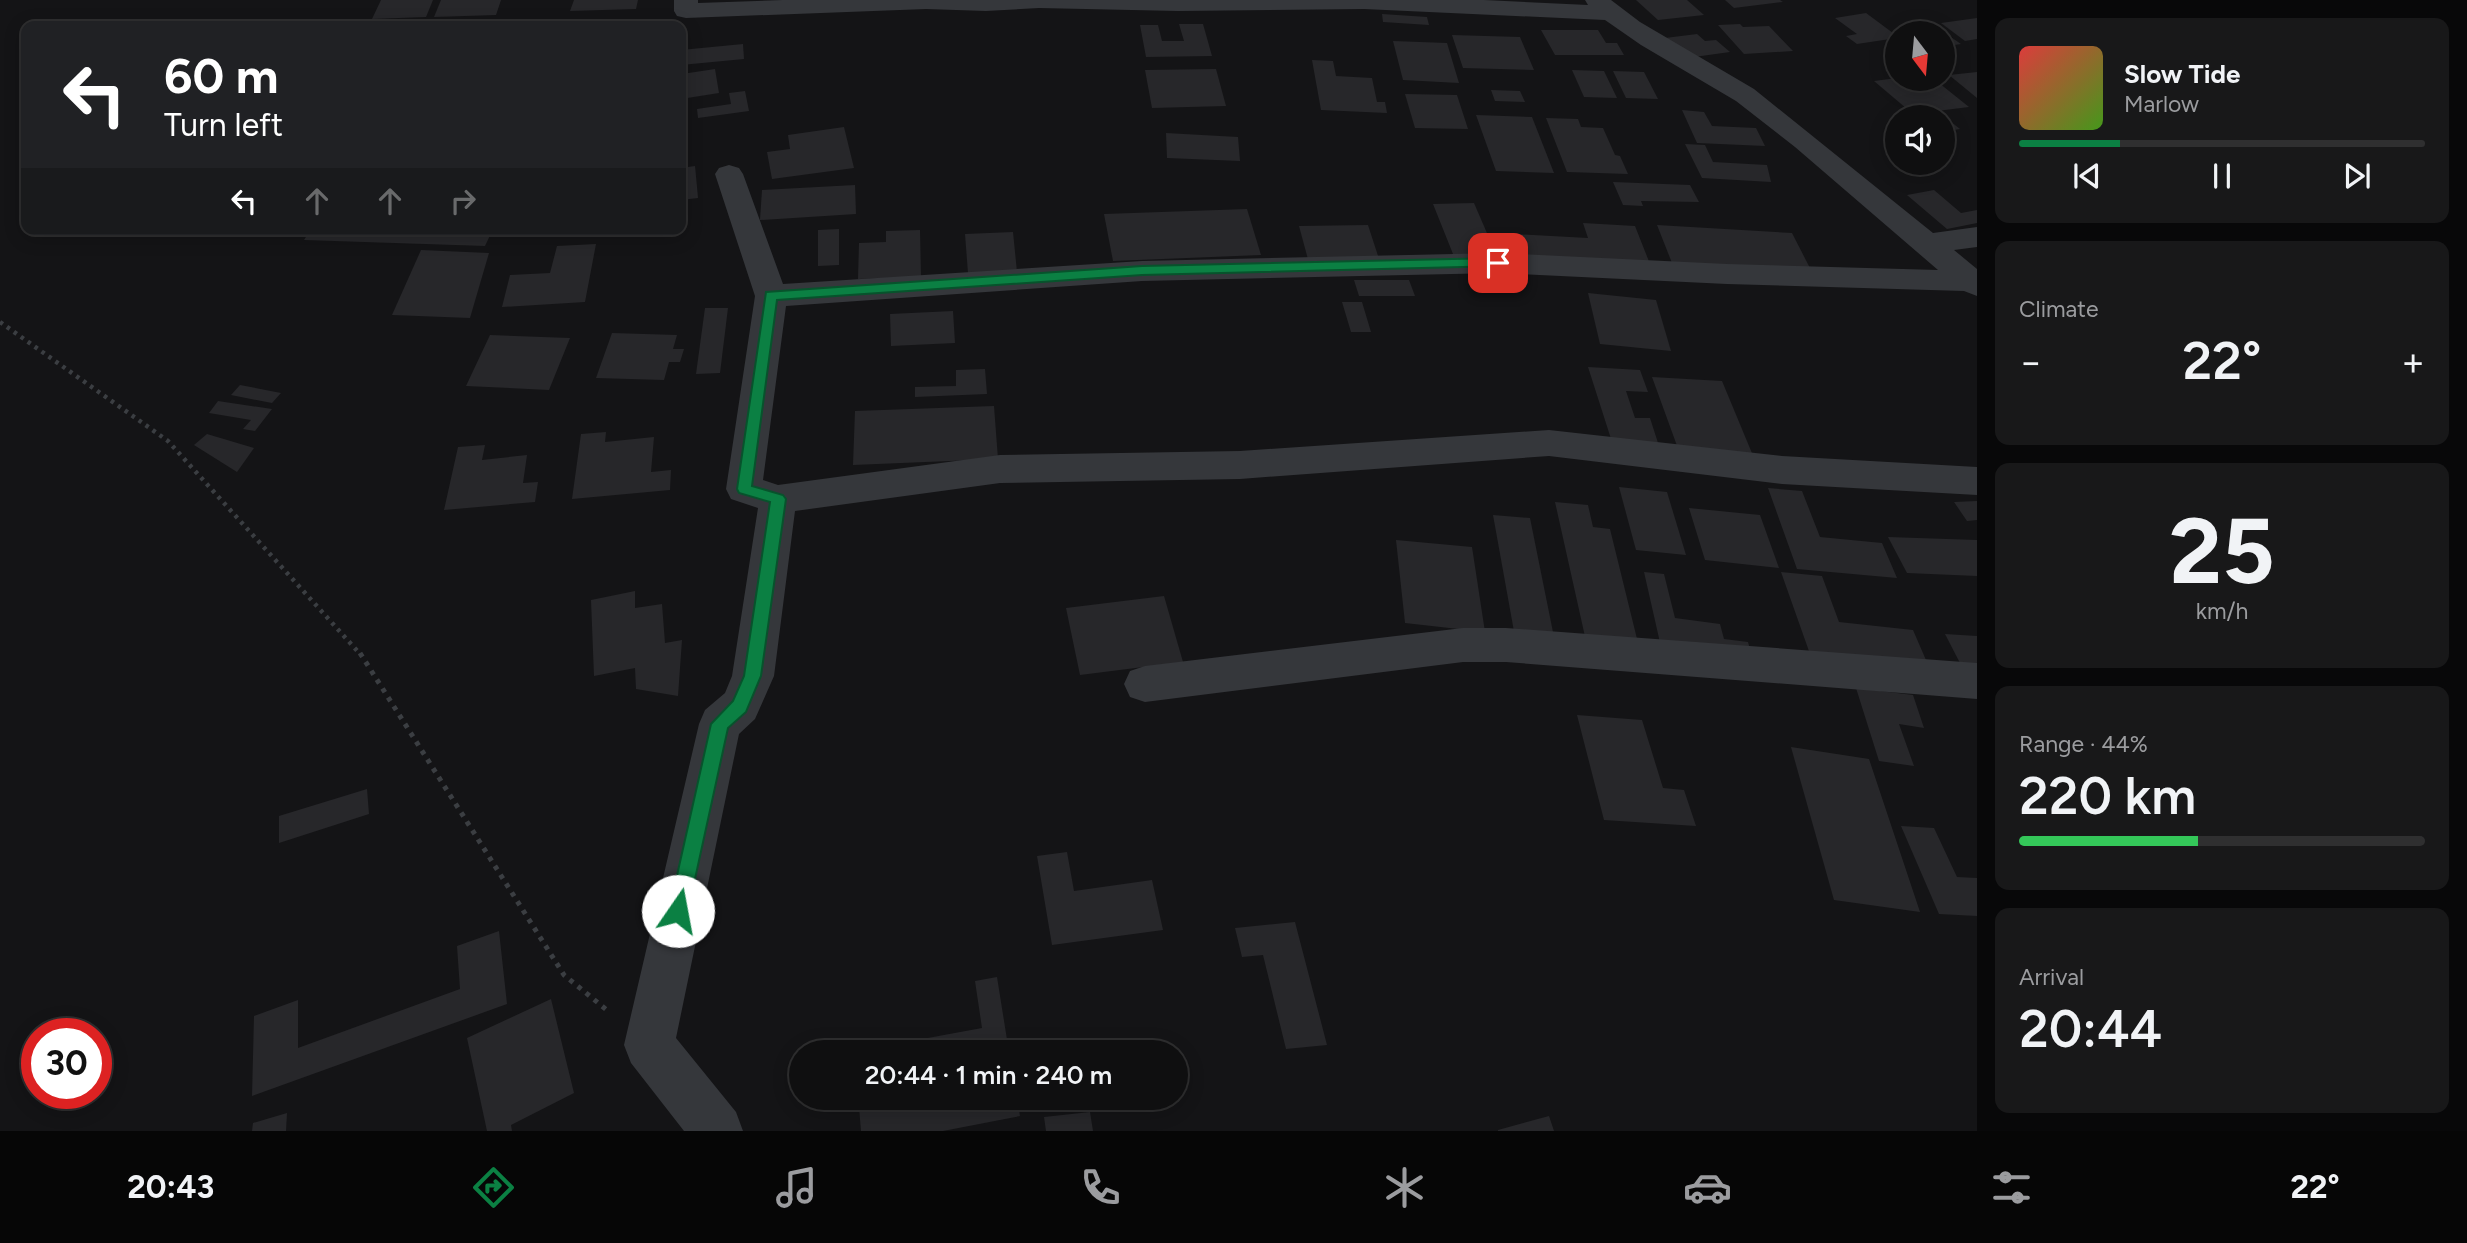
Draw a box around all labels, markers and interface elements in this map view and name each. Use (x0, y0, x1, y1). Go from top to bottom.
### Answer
north arrow (1885, 21, 1955, 91)
map controls (1885, 21, 1955, 175)
text: 60 m (164, 46, 279, 105)
icon: left (49, 49, 140, 140)
text: Slow Tide (2124, 58, 2240, 90)
text: Marlow (2124, 90, 2199, 118)
button: sound (1885, 105, 1955, 175)
text: Turn left (164, 106, 283, 144)
icon: previous (2068, 157, 2106, 195)
icon: pause (2203, 157, 2241, 195)
icon: next (2338, 157, 2376, 195)
icon: left (225, 182, 263, 220)
icon: ahead (298, 182, 336, 220)
icon: ahead (371, 182, 409, 220)
icon: right (444, 182, 482, 220)
pin (1468, 233, 1528, 293)
icon: arrive (1479, 244, 1517, 282)
text: Climate (2019, 295, 2098, 323)
text: 22° (2183, 330, 2261, 392)
text: − (2019, 339, 2043, 385)
text: + (2401, 339, 2425, 385)
text: 25 (2169, 497, 2275, 606)
text: km/h (2196, 597, 2248, 625)
text: Range · 44% (2019, 730, 2148, 758)
text: 220 km (2019, 765, 2196, 827)
position arrow (641, 874, 715, 948)
text: Arrival (2019, 963, 2084, 991)
text: 20:44 (2019, 998, 2162, 1060)
speed limit sign: 30 (21, 1018, 112, 1109)
text: 20:44 · 1 min · 240 m (865, 1059, 1112, 1091)
icon: directions (469, 1163, 518, 1212)
icon: music (772, 1163, 821, 1212)
icon: phone (1076, 1163, 1125, 1212)
icon: climate (1380, 1163, 1429, 1212)
icon: car (1683, 1163, 1732, 1212)
icon: filters (1987, 1163, 2036, 1212)
text: 20:43 (127, 1168, 214, 1206)
text: 22° (2291, 1168, 2340, 1206)

